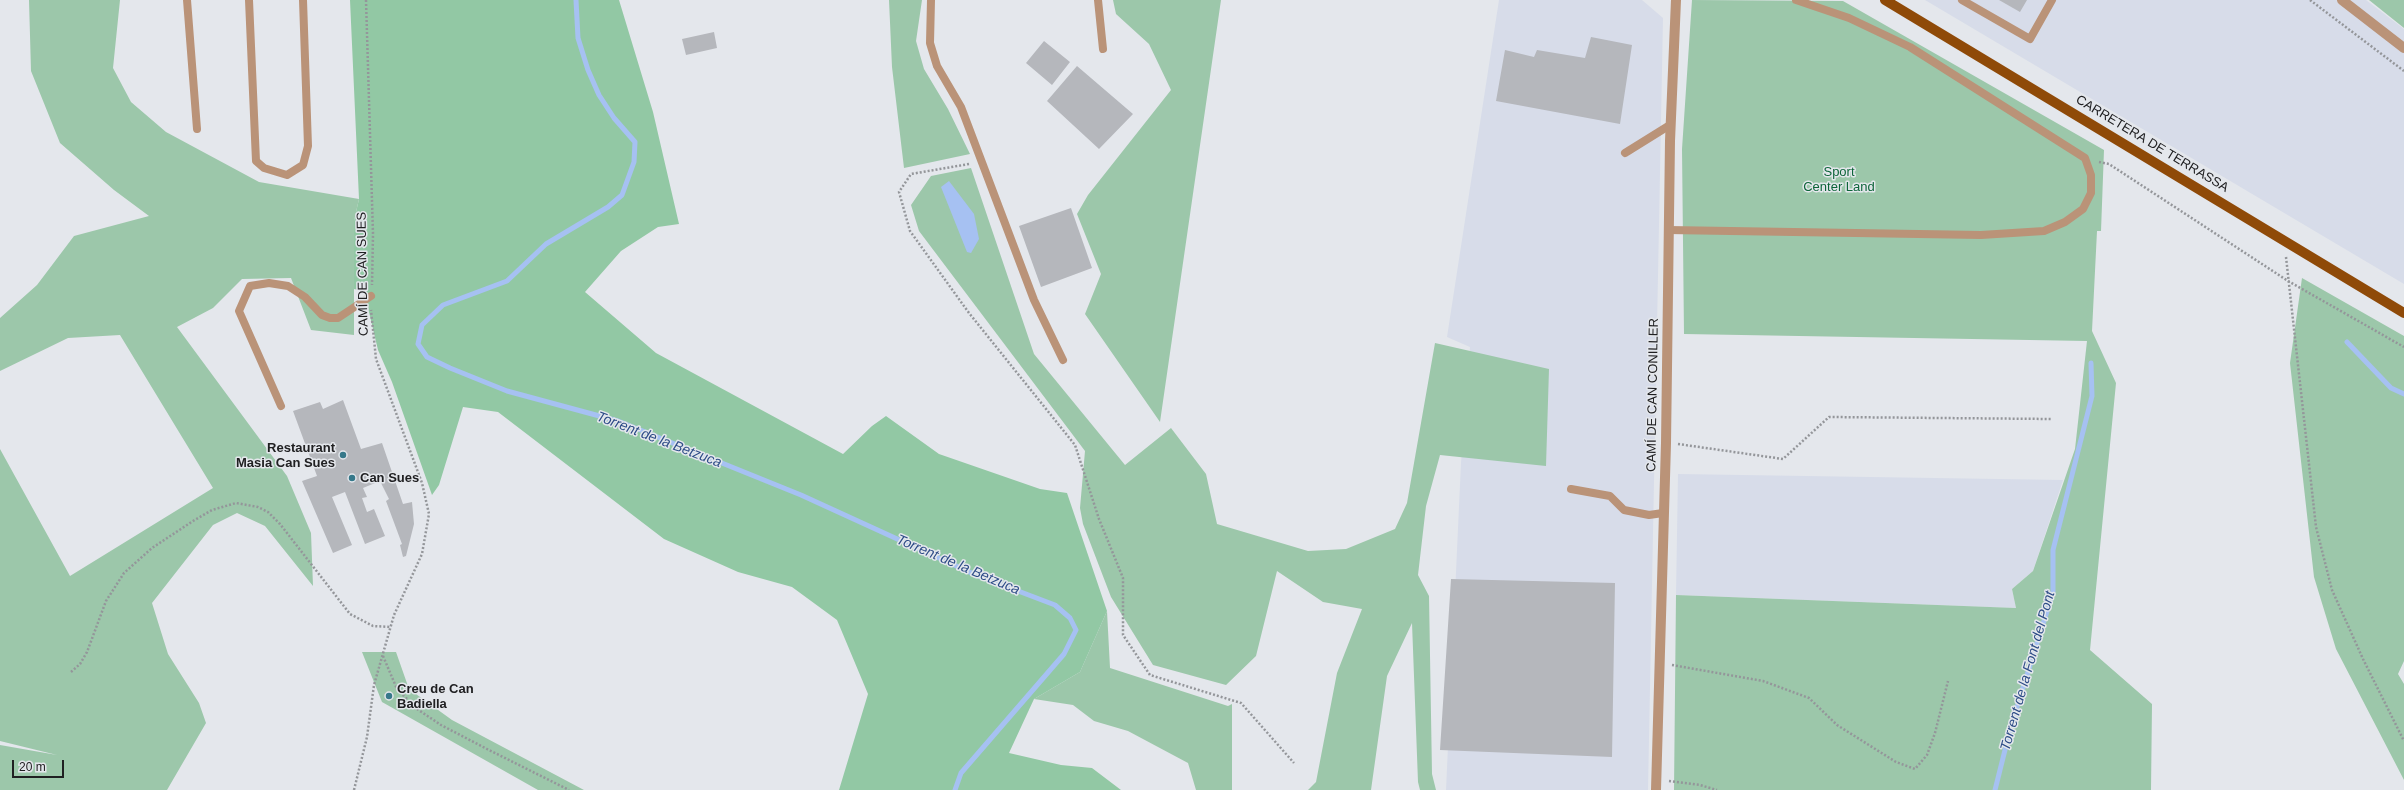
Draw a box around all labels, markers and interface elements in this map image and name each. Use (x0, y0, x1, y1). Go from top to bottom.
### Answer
street label: CARRETERA DE TERRASSA (2073, 92, 2231, 196)
park label: Sport Center Land (1803, 164, 1875, 195)
street label: CAMÍ DE CAN SUES (354, 212, 372, 336)
street label: CAMÍ DE CAN CONILLER (1644, 318, 1662, 472)
water label: Torrent de la Betzuca (594, 408, 724, 472)
place label: Restaurant Masia Can Sues (236, 440, 335, 471)
marker: Restaurant Masia Can Sues (338, 450, 348, 460)
place label: Can Sues (360, 470, 419, 486)
marker: Can Sues (347, 473, 357, 483)
water label: Torrent de la Betzuca (894, 531, 1022, 599)
water label: Torrent de la Font del Pont (1997, 589, 2059, 753)
place label: Creu de Can Badiella (397, 681, 474, 712)
marker: Creu de Can Badiella (384, 691, 394, 701)
scale bar (14, 752, 66, 778)
text: 20 m (19, 760, 46, 774)

